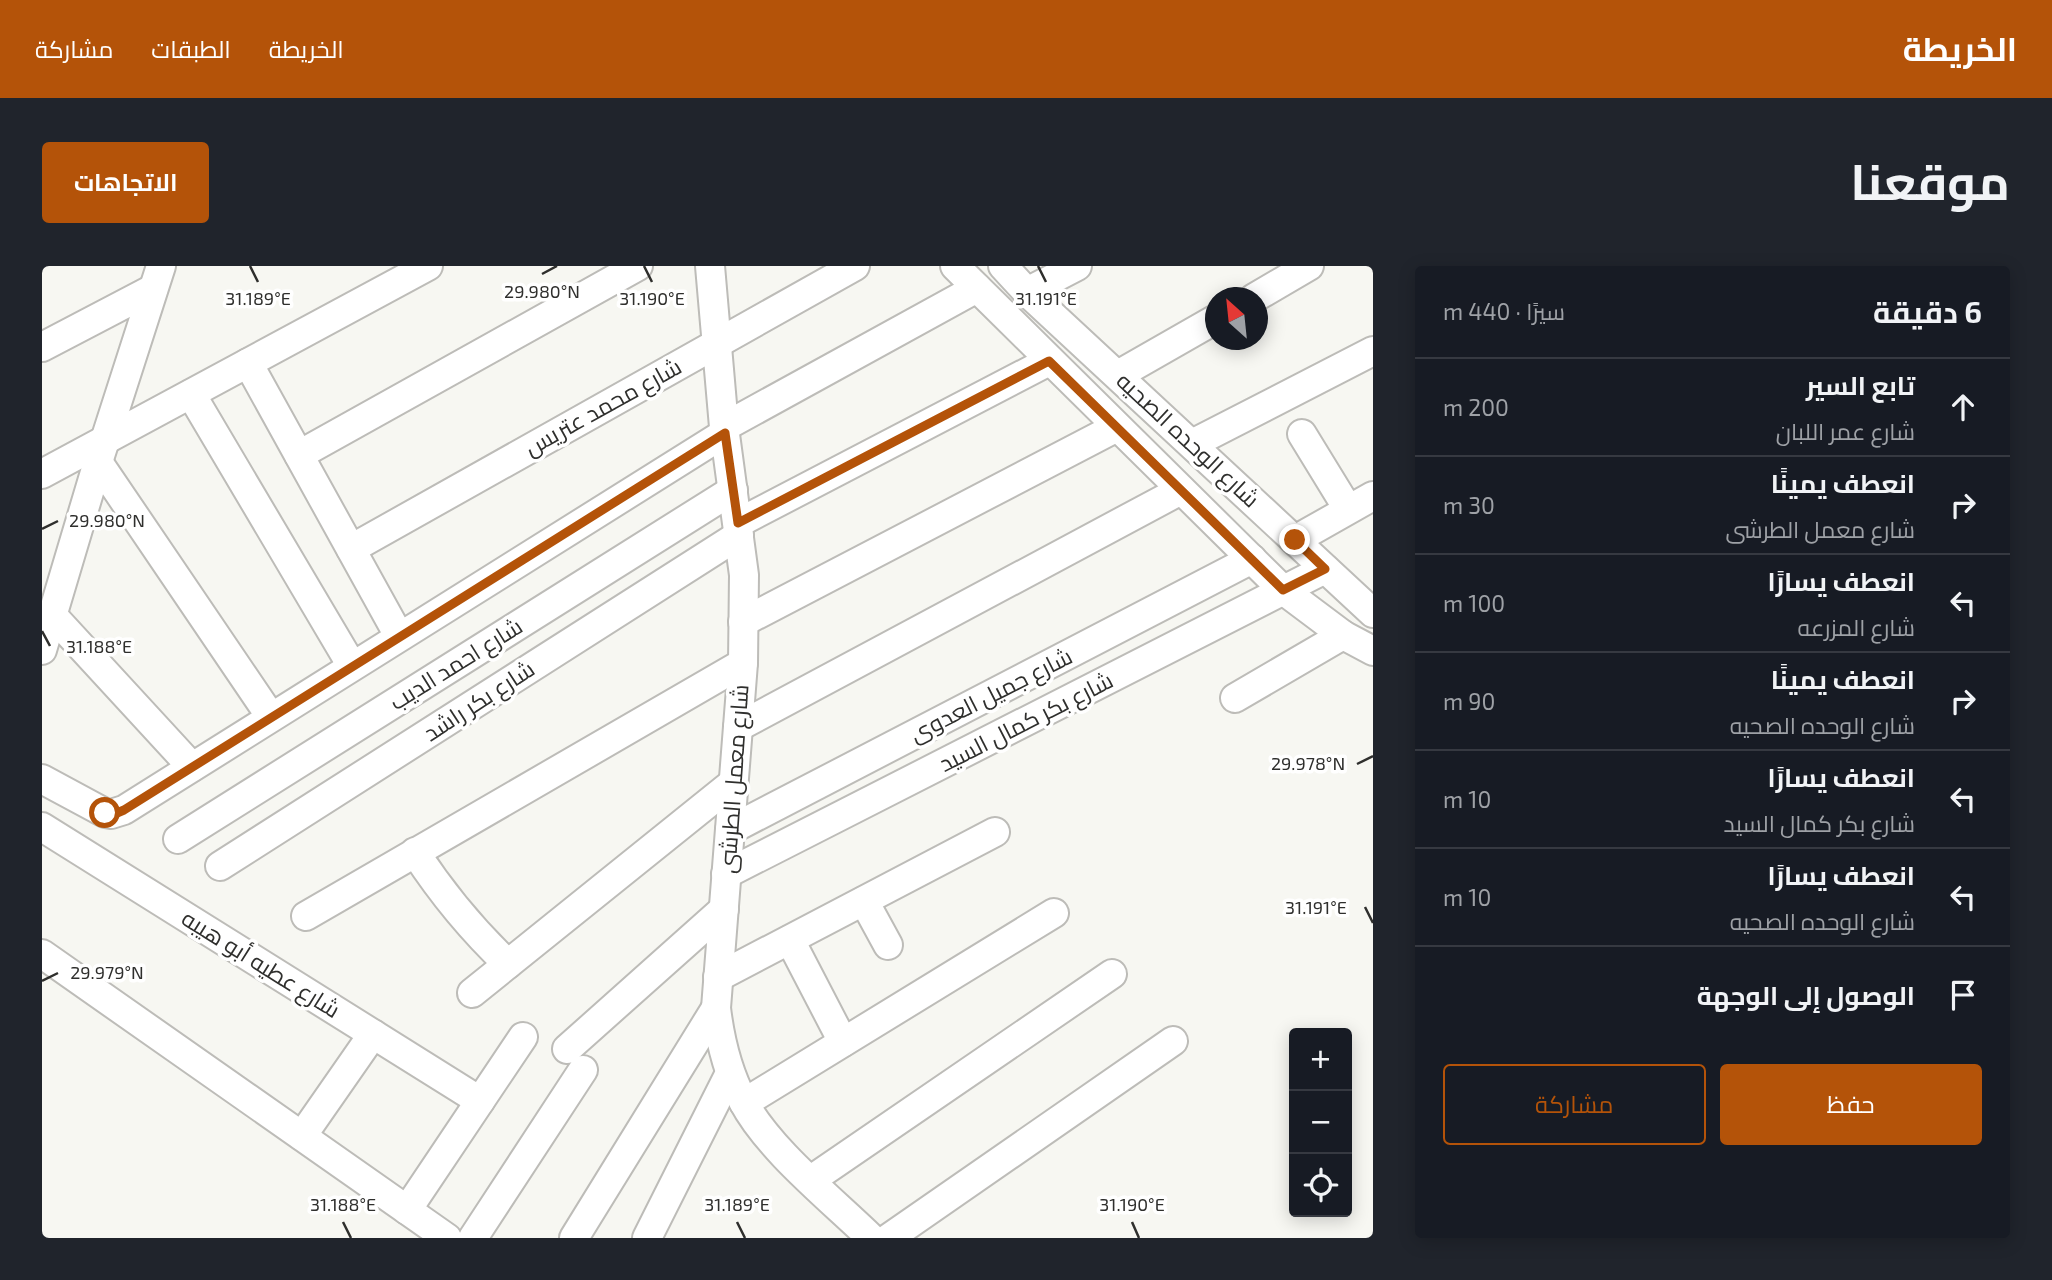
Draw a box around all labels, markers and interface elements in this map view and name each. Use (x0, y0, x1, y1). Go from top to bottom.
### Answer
text: الخريطة (1903, 28, 2017, 68)
text: مشاركة (35, 34, 113, 63)
text: الطبقات (151, 34, 231, 63)
text: الخريطة (269, 34, 344, 63)
button: الاتجاهات (42, 142, 209, 223)
text: موقعنا (1850, 151, 2010, 210)
text: 29.980°N (504, 280, 580, 302)
text: 31.189°E (225, 287, 291, 309)
text: 31.190°E (619, 287, 685, 309)
text: 31.191°E (1015, 287, 1077, 309)
north arrow (1205, 287, 1268, 350)
text: 6 دقيقة (1873, 293, 1982, 329)
text: سيرًا · 440 m (1443, 297, 1565, 325)
street label: شارع محمد عتريس (519, 351, 687, 463)
street label: شارع الوحده الصحيه (1109, 366, 1266, 515)
text: تابع السير (1806, 369, 1915, 400)
icon: ahead (1944, 388, 1982, 426)
text: 200 m (1443, 393, 1509, 421)
text: شارع عمر اللبان (1776, 417, 1915, 445)
text: انعطف يمينًا (1771, 467, 1915, 498)
icon: right (1944, 486, 1982, 524)
text: 30 m (1443, 491, 1495, 519)
text: 29.980°N (69, 509, 145, 531)
text: شارع معمل الطرشى (1725, 515, 1915, 543)
route end (1279, 524, 1310, 555)
text: انعطف يسارًا (1768, 565, 1915, 596)
icon: left (1944, 584, 1982, 622)
text: 100 m (1443, 589, 1505, 617)
street label: شارع احمد الديب (384, 611, 529, 718)
text: شارع المزرعه (1797, 613, 1915, 641)
text: 31.188°E (66, 635, 132, 657)
street label: شارع جميل العدوى (905, 641, 1078, 750)
street label: شارع بكر راشد (418, 654, 541, 749)
text: انعطف يمينًا (1771, 663, 1915, 694)
street label: شارع بكر كمال السيد (934, 665, 1119, 780)
icon: right (1944, 682, 1982, 720)
street label: شارع معمل الطرشى (712, 683, 757, 875)
text: 90 m (1443, 687, 1495, 715)
text: شارع الوحده الصحيه (1730, 711, 1915, 739)
text: 29.978°N (1271, 752, 1345, 774)
text: انعطف يسارًا (1768, 761, 1915, 792)
icon: left (1944, 780, 1982, 818)
text: 10 m (1443, 785, 1491, 813)
route start (89, 797, 120, 828)
text: شارع بكر كمال السيد (1724, 809, 1915, 837)
text: انعطف يسارًا (1768, 859, 1915, 890)
icon: left (1944, 878, 1982, 916)
text: 10 m (1443, 883, 1491, 911)
text: 31.191°E (1285, 896, 1347, 918)
street label: شارع عطيه أبو هيبه (176, 903, 346, 1026)
text: شارع الوحده الصحيه (1730, 907, 1915, 935)
text: 29.979°N (70, 961, 144, 983)
icon: arrive (1944, 976, 1982, 1014)
text: الوصول إلى الوجهة (1697, 979, 1915, 1010)
map controls (1289, 1028, 1352, 1217)
button: + (1289, 1028, 1352, 1091)
button: مشاركة (1443, 1064, 1706, 1145)
button: حفظ (1720, 1064, 1982, 1145)
button: − (1289, 1091, 1352, 1154)
button: locate (1289, 1154, 1352, 1217)
text: 31.188°E (310, 1193, 376, 1215)
text: 31.189°E (704, 1193, 770, 1215)
text: 31.190°E (1099, 1193, 1165, 1215)

